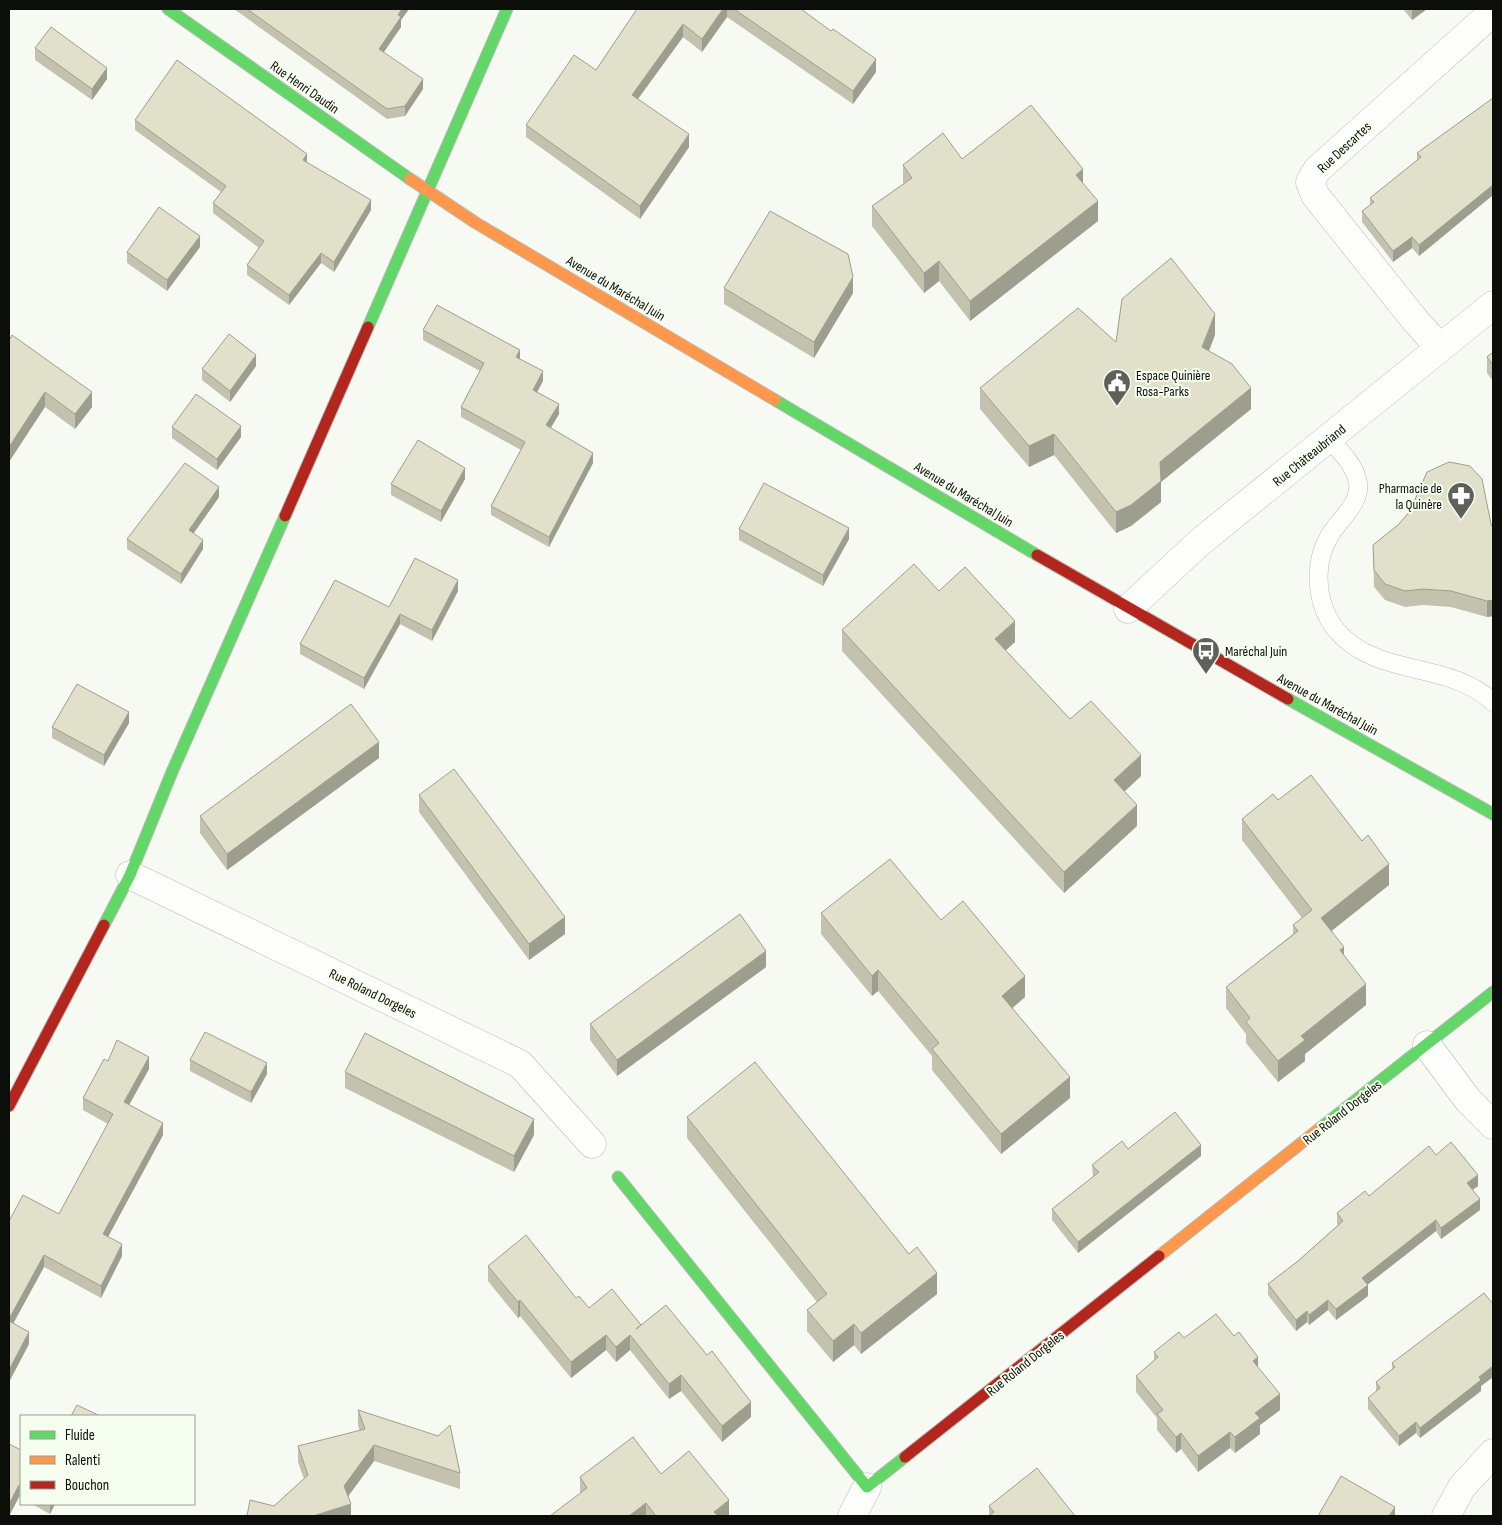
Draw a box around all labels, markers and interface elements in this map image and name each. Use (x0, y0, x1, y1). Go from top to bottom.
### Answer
street label: Rue Henri Daudin (267, 57, 342, 117)
street label: Rue Descartes (1314, 118, 1375, 177)
street label: Avenue du Maréchal Juin (562, 252, 668, 325)
place label: Espace Quinière Rosa-Parks (1136, 367, 1210, 400)
public building icon: Espace Quinière Rosa-Parks (1102, 368, 1132, 407)
street label: Rue Châteaubriand (1269, 421, 1349, 490)
street label: Avenue du Maréchal Juin (910, 458, 1016, 531)
place label: Pharmacie de la Quinère (1379, 480, 1442, 513)
pharmacy icon: Pharmacie de la Quinère (1446, 481, 1476, 520)
bus stop icon: Maréchal Juin (1191, 636, 1221, 675)
place label: Maréchal Juin (1225, 643, 1287, 660)
street label: Avenue du Maréchal Juin (1274, 669, 1381, 739)
street label: Rue Roland Dorgeles (326, 965, 419, 1022)
street label: Rue Roland Dorgeles (1300, 1076, 1385, 1148)
street label: Rue Roland Dorgeles (983, 1327, 1068, 1400)
legend (20, 1415, 195, 1505)
text: Fluide (65, 1426, 95, 1445)
text: Ralenti (65, 1451, 100, 1470)
text: Bouchon (65, 1476, 109, 1495)

